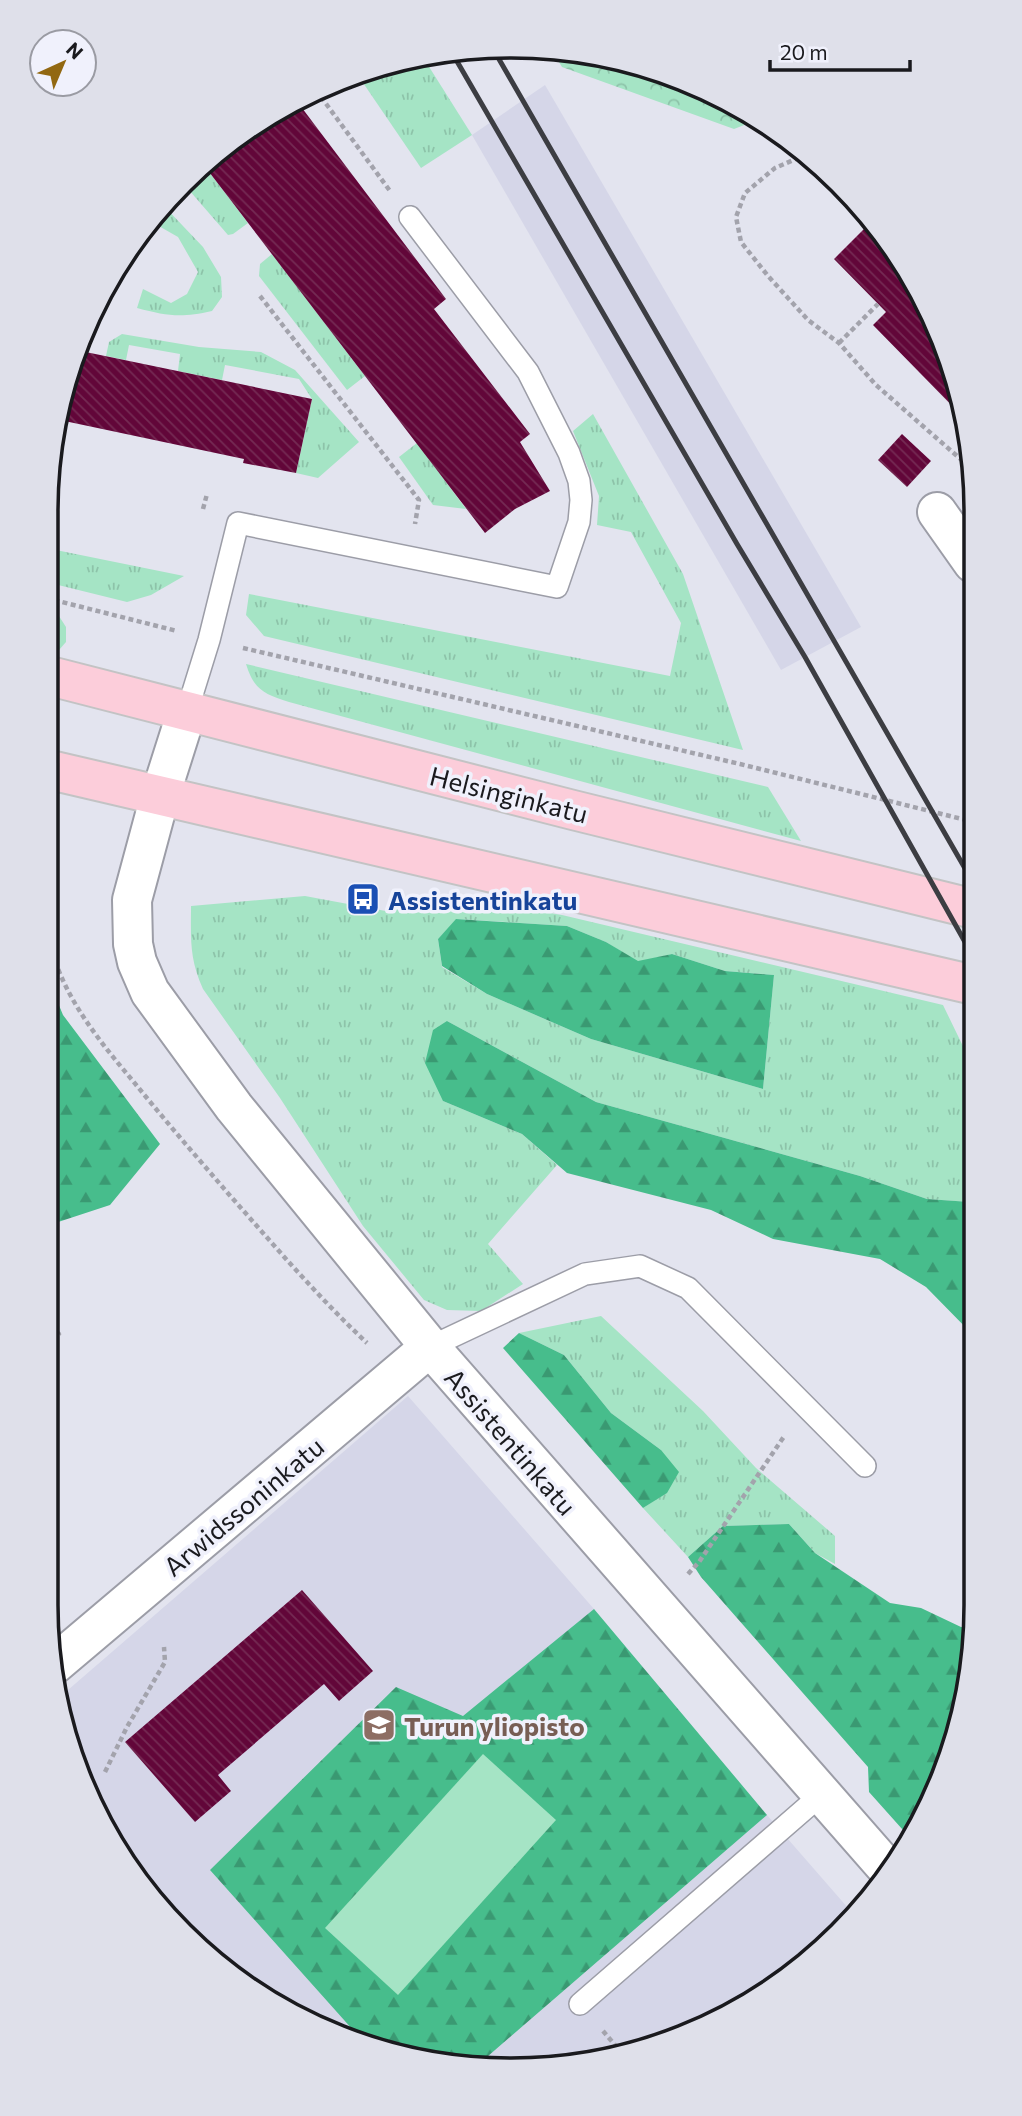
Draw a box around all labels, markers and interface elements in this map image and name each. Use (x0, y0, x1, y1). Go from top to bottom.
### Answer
north arrow (28, 28, 98, 98)
scale bar (770, 28, 910, 72)
text: N (62, 37, 88, 64)
text: 20 m (780, 39, 828, 64)
street label: Helsinginkatu (427, 759, 591, 829)
bus stop icon: Assistentinkatu (344, 880, 382, 918)
place label: Assistentinkatu (388, 884, 577, 915)
street label: Assistentinkatu (439, 1361, 583, 1521)
street label: Arwidssoninkatu (157, 1430, 329, 1582)
school or university icon: Turun yliopisto (360, 1706, 398, 1744)
place label: Turun yliopisto (404, 1710, 585, 1741)

